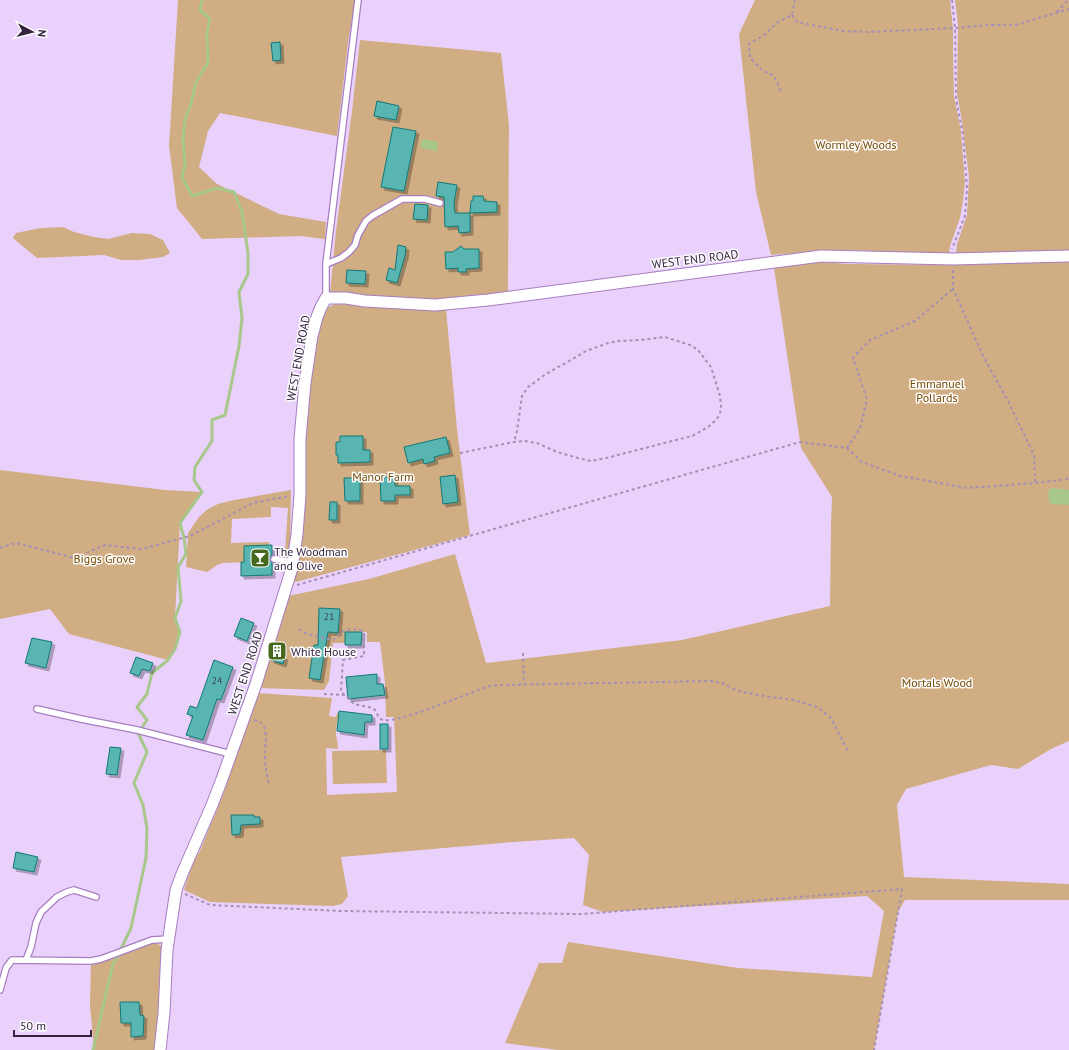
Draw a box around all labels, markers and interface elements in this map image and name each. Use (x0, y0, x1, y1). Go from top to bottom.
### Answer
north arrow (12, 12, 52, 52)
text: N (35, 29, 49, 38)
park label: Wormley Woods (816, 137, 896, 152)
street label: WEST END ROAD (651, 246, 739, 272)
street label: WEST END ROAD (283, 314, 313, 402)
park label: Emmanuel Pollards (910, 376, 965, 405)
park label: Manor Farm (352, 469, 414, 484)
place label: The Woodman and Olive (274, 544, 347, 573)
bar icon: The Woodman and Olive (249, 547, 271, 569)
park label: Biggs Grove (74, 551, 134, 566)
house number: 21 (324, 610, 334, 623)
street label: WEST END ROAD (224, 629, 266, 717)
building icon: White House (266, 640, 288, 662)
place label: White House (291, 644, 356, 659)
house number: 24 (212, 674, 223, 687)
park label: Mortals Wood (902, 675, 972, 690)
scale bar (14, 1012, 91, 1038)
text: 50 m (20, 1018, 46, 1033)

